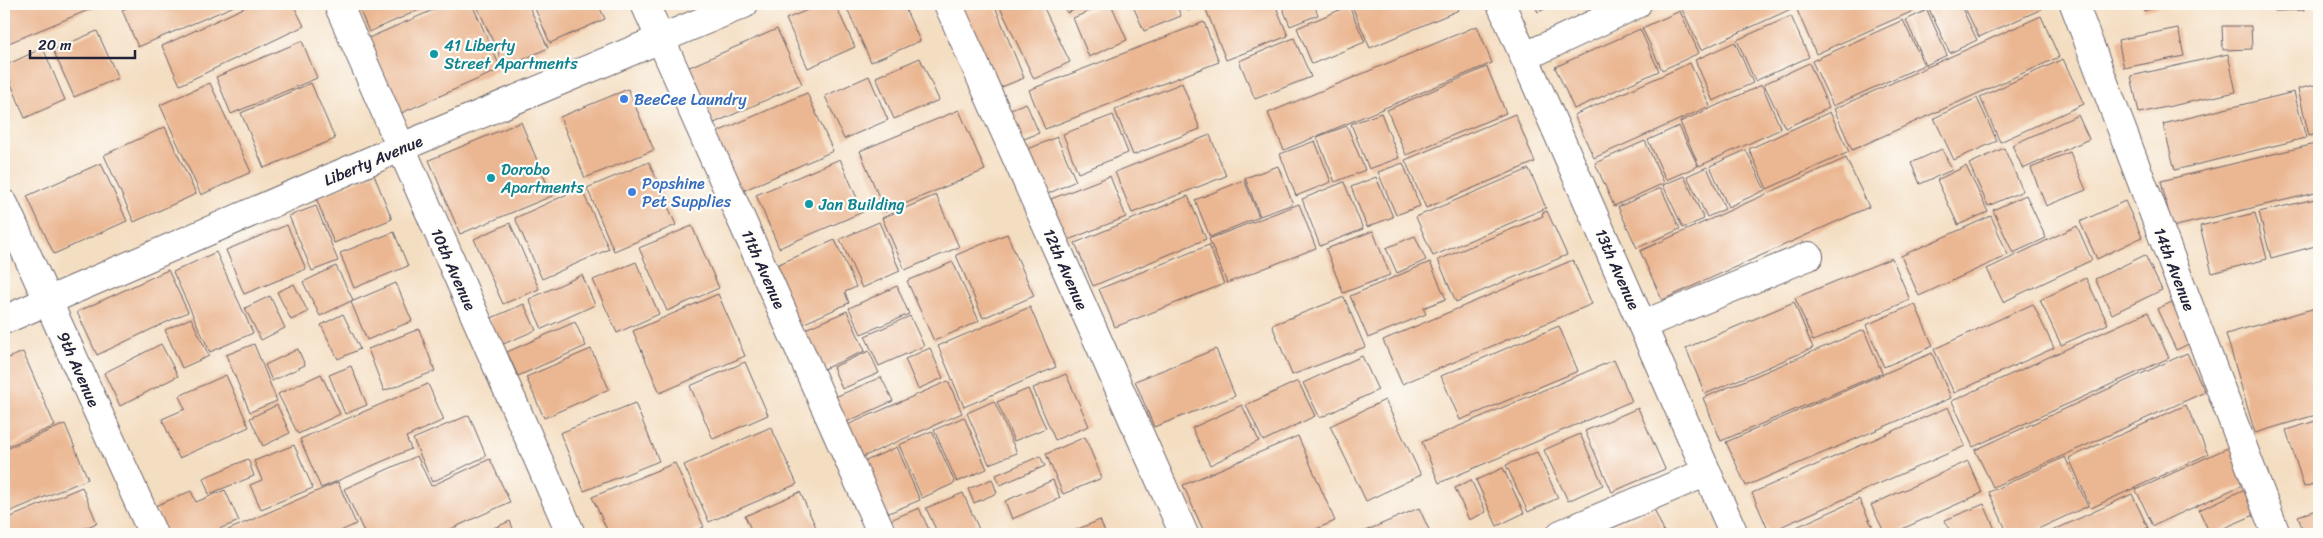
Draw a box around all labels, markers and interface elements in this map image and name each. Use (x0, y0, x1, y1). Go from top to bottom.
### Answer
scale bar (30, 28, 135, 60)
place label: 41 Liberty Street Apartments (444, 31, 578, 78)
text: 20 m (38, 32, 72, 58)
marker: 41 Liberty Street Apartments (428, 48, 440, 60)
place label: BeeCee Laundry (634, 85, 747, 114)
marker: BeeCee Laundry (618, 93, 630, 105)
street label: Liberty Avenue (319, 126, 428, 194)
place label: Dorobo Apartments (500, 155, 585, 202)
place label: Popshine Pet Supplies (642, 169, 732, 216)
marker: Dorobo Apartments (485, 172, 497, 184)
marker: Popshine Pet Supplies (626, 186, 638, 198)
place label: Jan Building (818, 190, 905, 219)
marker: Jan Building (803, 198, 815, 210)
street label: 10th Avenue (422, 223, 485, 315)
street label: 14th Avenue (2145, 223, 2204, 315)
street label: 12th Avenue (1035, 224, 1097, 315)
street label: 13th Avenue (1587, 224, 1648, 315)
street label: 11th Avenue (733, 225, 794, 314)
street label: 9th Avenue (49, 327, 108, 412)

